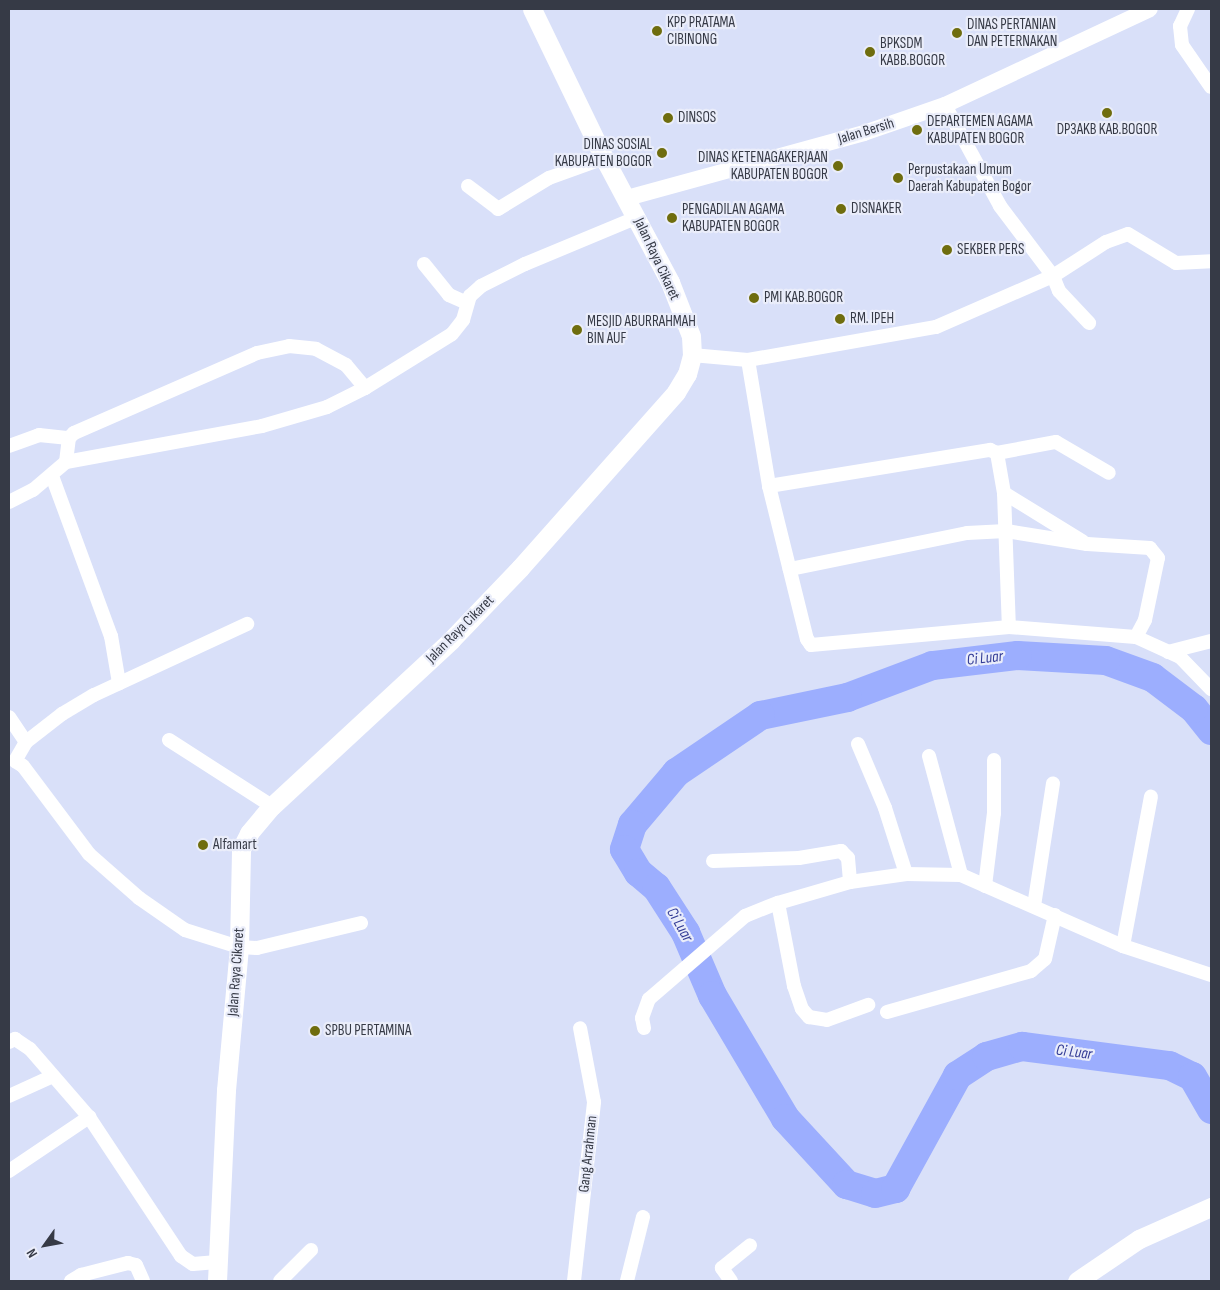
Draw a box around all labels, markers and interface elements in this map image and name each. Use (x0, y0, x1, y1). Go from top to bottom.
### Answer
place label: KPP PRATAMA CIBINONG (667, 13, 735, 48)
place label: DINAS PERTANIAN DAN PETERNAKAN (967, 15, 1057, 50)
marker: KPP PRATAMA CIBINONG (651, 25, 663, 37)
marker: DINAS PERTANIAN DAN PETERNAKAN (951, 27, 963, 39)
place label: BPKSDM KABB.BOGOR (880, 34, 945, 69)
marker: BPKSDM KABB.BOGOR (864, 46, 876, 58)
marker: DP3AKB KAB.BOGOR (1101, 107, 1113, 119)
place label: DINSOS (678, 109, 716, 127)
marker: DINSOS (662, 112, 674, 124)
place label: DEPARTEMEN AGAMA KABUPATEN BOGOR (927, 112, 1033, 147)
street label: Jalan Bersih (836, 114, 896, 148)
place label: DP3AKB KAB.BOGOR (1057, 121, 1157, 139)
marker: DEPARTEMEN AGAMA KABUPATEN BOGOR (911, 124, 923, 136)
place label: DINAS SOSIAL KABUPATEN BOGOR (555, 135, 652, 170)
marker: DINAS SOSIAL KABUPATEN BOGOR (656, 147, 668, 159)
place label: DINAS KETENAGAKERJAAN KABUPATEN BOGOR (698, 148, 828, 183)
marker: DINAS KETENAGAKERJAAN KABUPATEN BOGOR (832, 160, 844, 172)
place label: Perpustakaan Umum Daerah Kabupaten Bogor (908, 160, 1031, 195)
marker: Perpustakaan Umum Daerah Kabupaten Bogor (892, 172, 904, 184)
place label: PENGADILAN AGAMA KABUPATEN BOGOR (682, 200, 784, 235)
place label: DISNAKER (851, 200, 902, 218)
marker: DISNAKER (835, 203, 847, 215)
marker: PENGADILAN AGAMA KABUPATEN BOGOR (666, 212, 678, 224)
street label: Jalan Raya Cikaret (630, 215, 684, 303)
place label: SEKBER PERS (957, 241, 1024, 259)
marker: SEKBER PERS (941, 244, 953, 256)
place label: PMI KAB.BOGOR (764, 289, 843, 307)
marker: PMI KAB.BOGOR (748, 292, 760, 304)
place label: RM. IPEH (850, 310, 894, 328)
place label: MESJID ABURRAHMAH BIN AUF (587, 312, 696, 347)
marker: RM. IPEH (834, 313, 846, 325)
marker: MESJID ABURRAHMAH BIN AUF (571, 324, 583, 336)
street label: Jalan Raya Cikaret (422, 591, 498, 667)
water label: Ci Luar (966, 648, 1004, 670)
place label: Alfamart (213, 836, 257, 854)
marker: Alfamart (197, 839, 209, 851)
water label: Ci Luar (662, 904, 696, 946)
street label: Jalan Raya Cikaret (224, 927, 248, 1017)
place label: SPBU PERTAMINA (325, 1022, 411, 1040)
marker: SPBU PERTAMINA (309, 1025, 321, 1037)
water label: Ci Luar (1055, 1041, 1093, 1065)
street label: Gang Arrahman (575, 1115, 601, 1193)
north arrow (20, 1220, 70, 1270)
text: N (23, 1246, 41, 1261)

